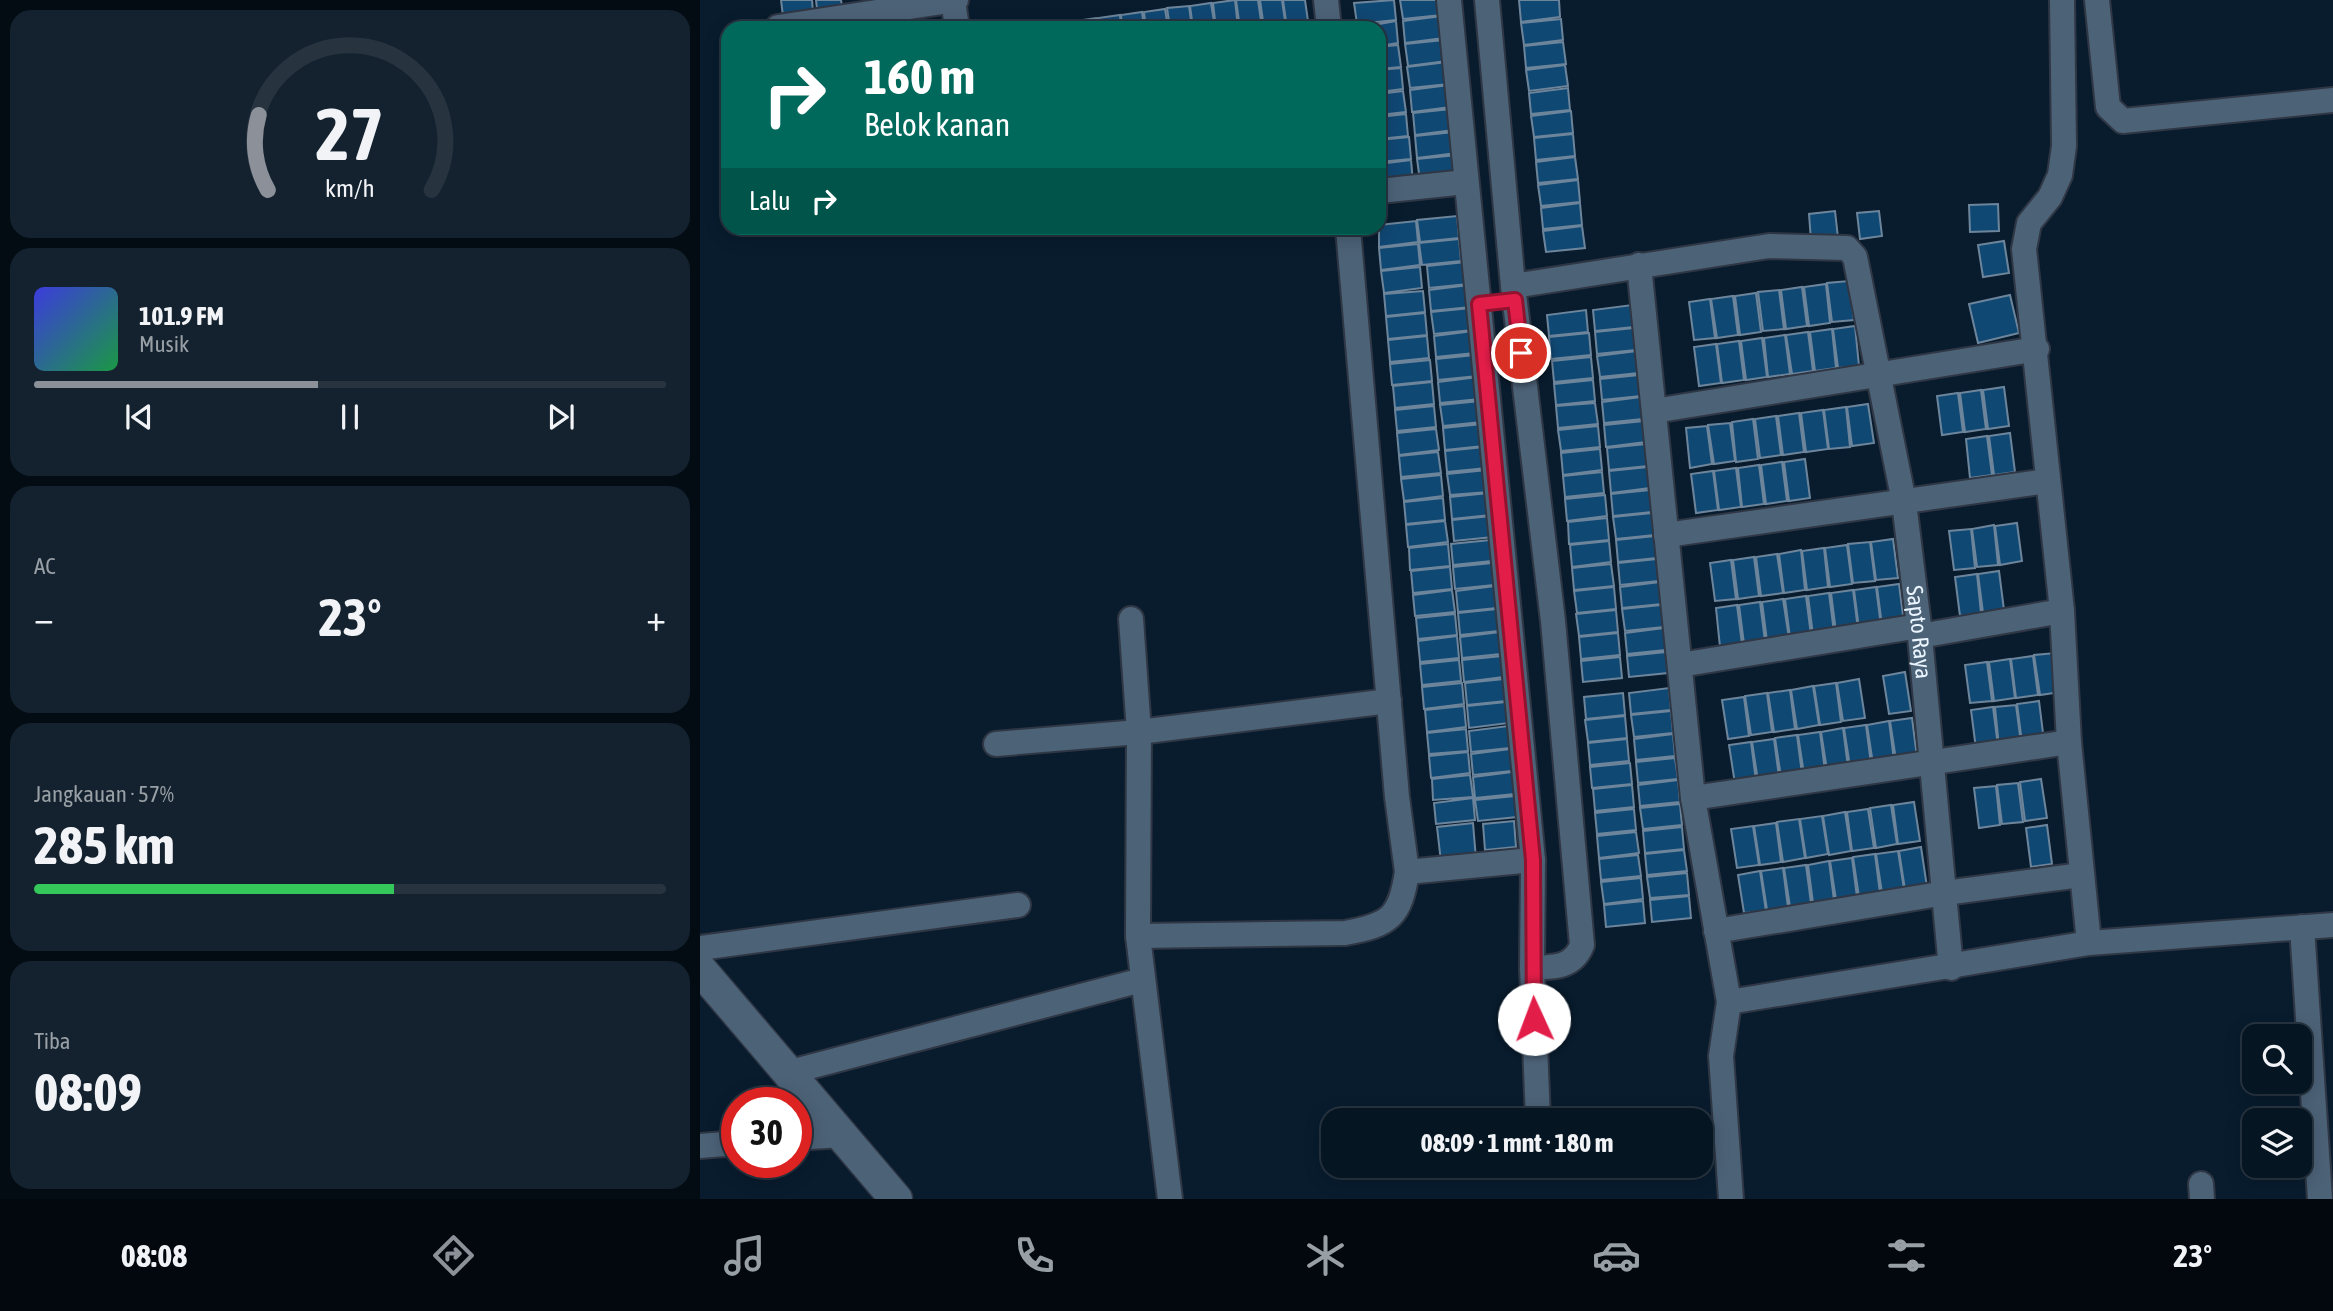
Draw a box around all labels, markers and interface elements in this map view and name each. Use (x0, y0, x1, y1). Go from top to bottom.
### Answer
text: 160 m (864, 48, 975, 104)
icon: right (749, 49, 840, 140)
text: 27 (316, 92, 384, 175)
text: Belok kanan (864, 106, 1010, 143)
text: km/h (325, 174, 375, 202)
icon: right (805, 182, 843, 220)
text: Lalu (749, 186, 791, 216)
text: 101.9 FM (139, 301, 224, 331)
pin (1491, 323, 1551, 383)
text: Musik (139, 331, 189, 357)
icon: arrive (1502, 334, 1540, 372)
icon: previous (120, 398, 158, 436)
icon: pause (331, 398, 369, 436)
icon: next (542, 398, 580, 436)
text: AC (34, 553, 56, 579)
street label: Sapto Raya (1901, 584, 1937, 680)
text: 23° (318, 587, 382, 647)
text: − (34, 596, 54, 639)
text: + (646, 596, 666, 639)
text: Jangkauan · 57% (34, 781, 174, 807)
text: 285 km (34, 815, 175, 875)
position arrow (1497, 982, 1571, 1056)
map controls (2242, 1024, 2312, 1178)
button: search (2242, 1024, 2312, 1094)
text: Tiba (34, 1028, 71, 1054)
text: 08:09 (34, 1062, 142, 1122)
speed limit sign: 30 (721, 1087, 812, 1178)
button: layers (2242, 1108, 2312, 1178)
text: 08:09 · 1 mnt · 180 m (1421, 1128, 1613, 1158)
icon: directions (429, 1231, 478, 1280)
icon: music (720, 1231, 769, 1280)
icon: phone (1010, 1231, 1059, 1280)
icon: climate (1301, 1231, 1350, 1280)
icon: car (1592, 1231, 1641, 1280)
icon: filters (1882, 1231, 1931, 1280)
text: 08:08 (121, 1237, 187, 1274)
text: 23° (2173, 1237, 2212, 1274)

